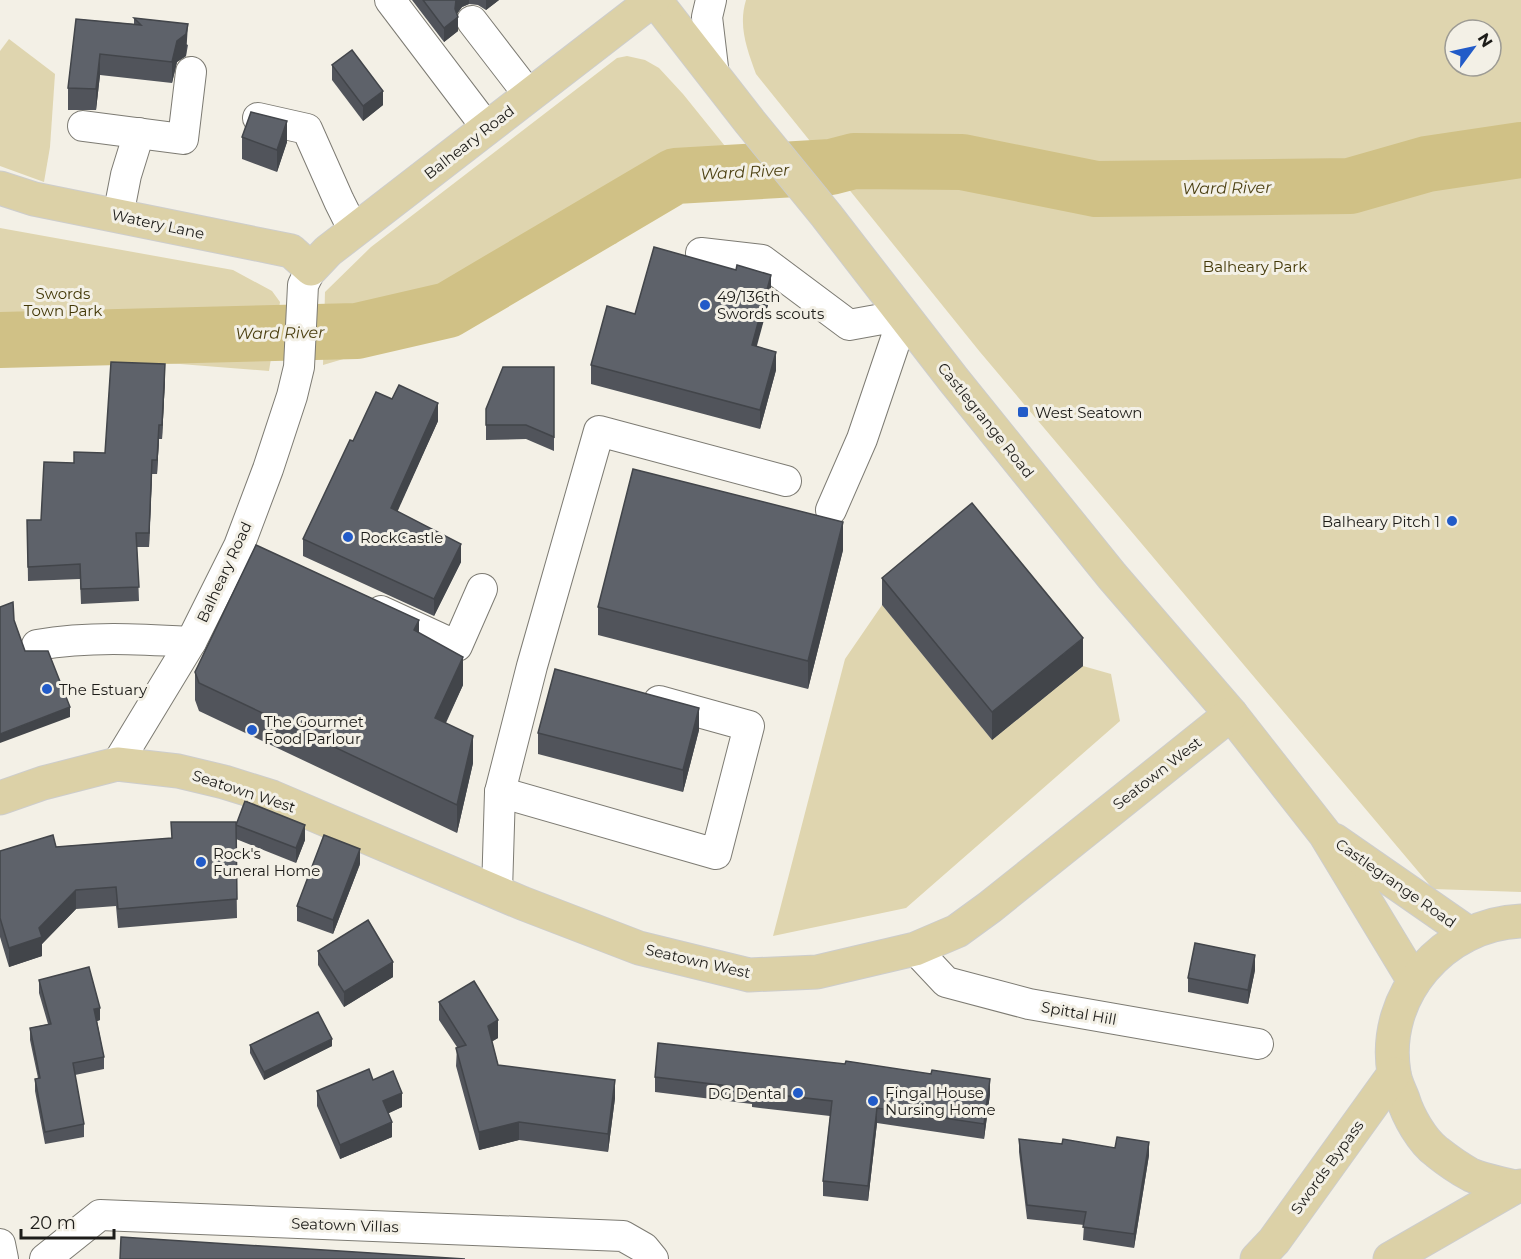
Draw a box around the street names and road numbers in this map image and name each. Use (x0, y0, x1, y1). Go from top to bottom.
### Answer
street label: Balheary Road (420, 101, 518, 183)
street label: Watery Lane (110, 205, 206, 243)
street label: Castlegrange Road (934, 358, 1038, 482)
street label: Balheary Road (192, 518, 256, 626)
street label: Seatown West (1109, 732, 1205, 814)
street label: Seatown West (190, 765, 298, 817)
street label: Castlegrange Road (1332, 834, 1460, 932)
street label: Seatown West (644, 940, 752, 982)
street label: Spittal Hill (1040, 997, 1118, 1029)
street label: Swords Bypass (1286, 1116, 1368, 1218)
street label: Seatown Villas (291, 1214, 399, 1236)

